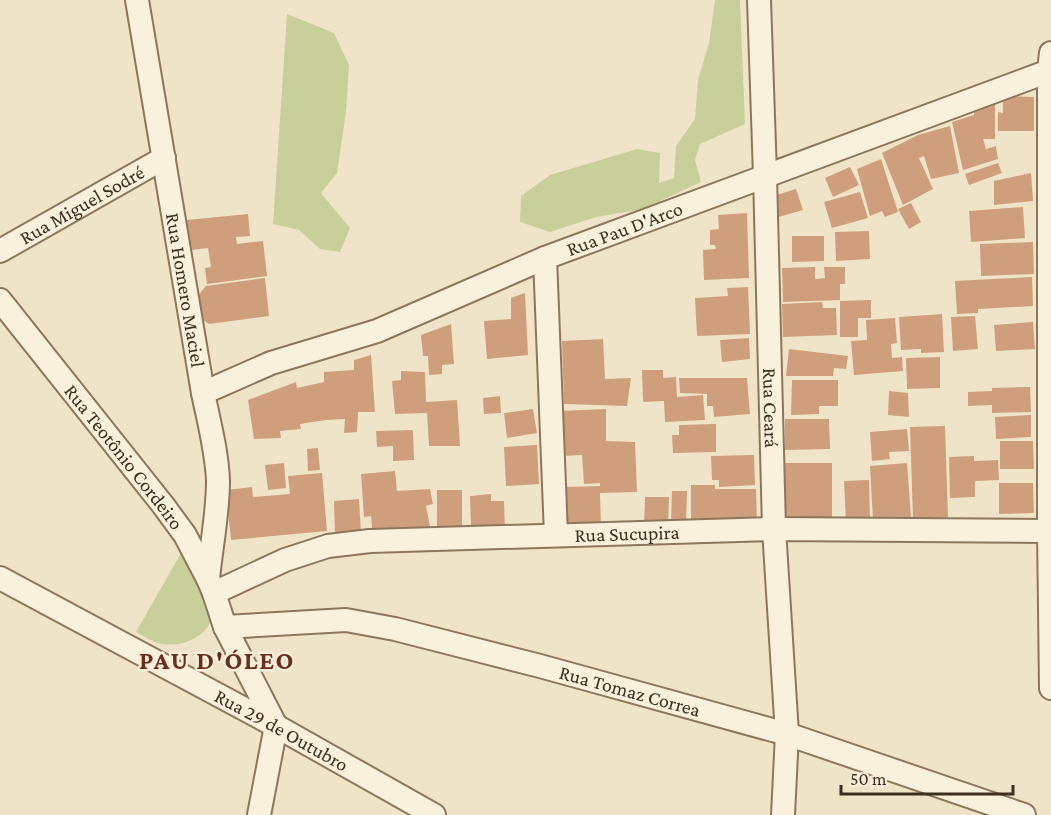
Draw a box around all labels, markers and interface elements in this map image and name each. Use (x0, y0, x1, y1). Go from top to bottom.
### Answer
street label: Rua Miguel Sodré (16, 161, 148, 249)
street label: Rua Pau D'Arco (564, 197, 685, 260)
street label: Rua Homero Maciel (162, 211, 209, 369)
street label: Rua Ceará (759, 367, 783, 448)
street label: Rua Teotônio Cordeiro (60, 380, 188, 534)
street label: Rua Sucupira (574, 521, 680, 546)
district label: PAU D'ÓLEO (139, 646, 295, 675)
street label: Rua Tomaz Correa (557, 661, 703, 721)
street label: Rua 29 de Outubro (211, 684, 352, 776)
scale bar (841, 758, 1014, 796)
text: 50 m (850, 769, 887, 789)

